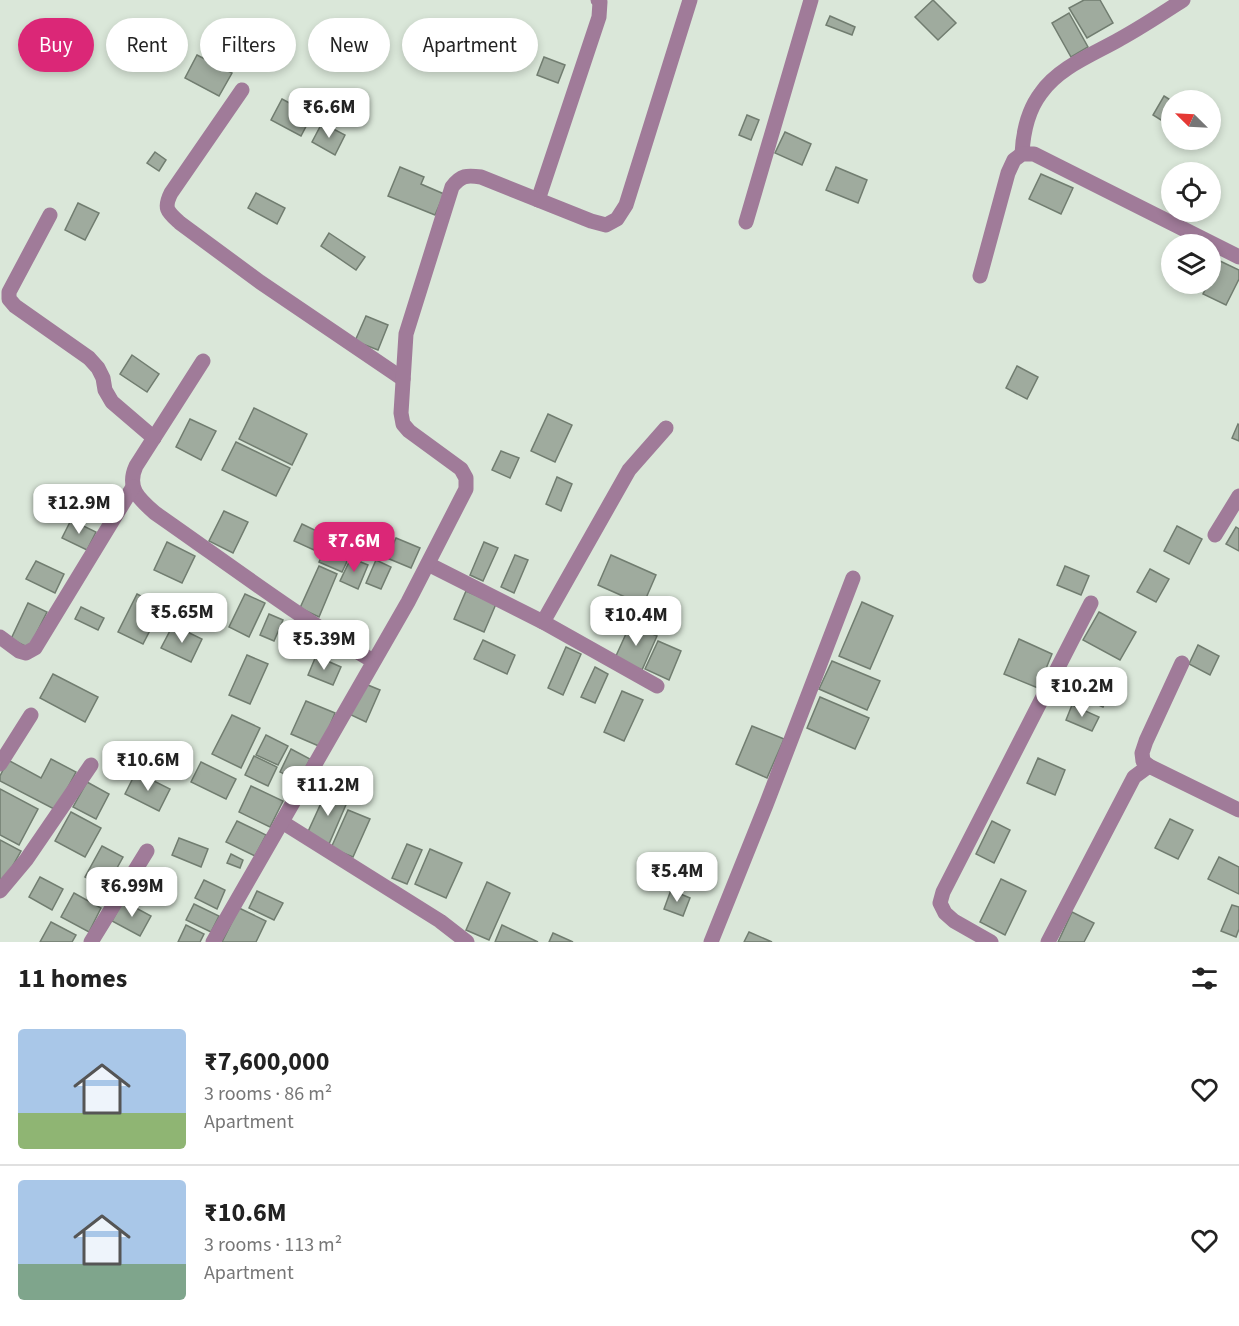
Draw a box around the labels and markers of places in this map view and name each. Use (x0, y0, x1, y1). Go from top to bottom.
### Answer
pin: ₹6.6M (287, 88, 371, 139)
pin: ₹12.9M (30, 484, 128, 535)
pin: ₹7.6M (312, 522, 396, 573)
pin: ₹5.65M (133, 593, 231, 644)
pin: ₹10.4M (587, 596, 685, 647)
pin: ₹5.39M (275, 620, 373, 671)
pin: ₹10.2M (1033, 667, 1131, 718)
pin: ₹10.6M (99, 741, 197, 792)
pin: ₹11.2M (279, 766, 377, 817)
pin: ₹5.4M (635, 852, 719, 903)
pin: ₹6.99M (83, 867, 181, 918)

